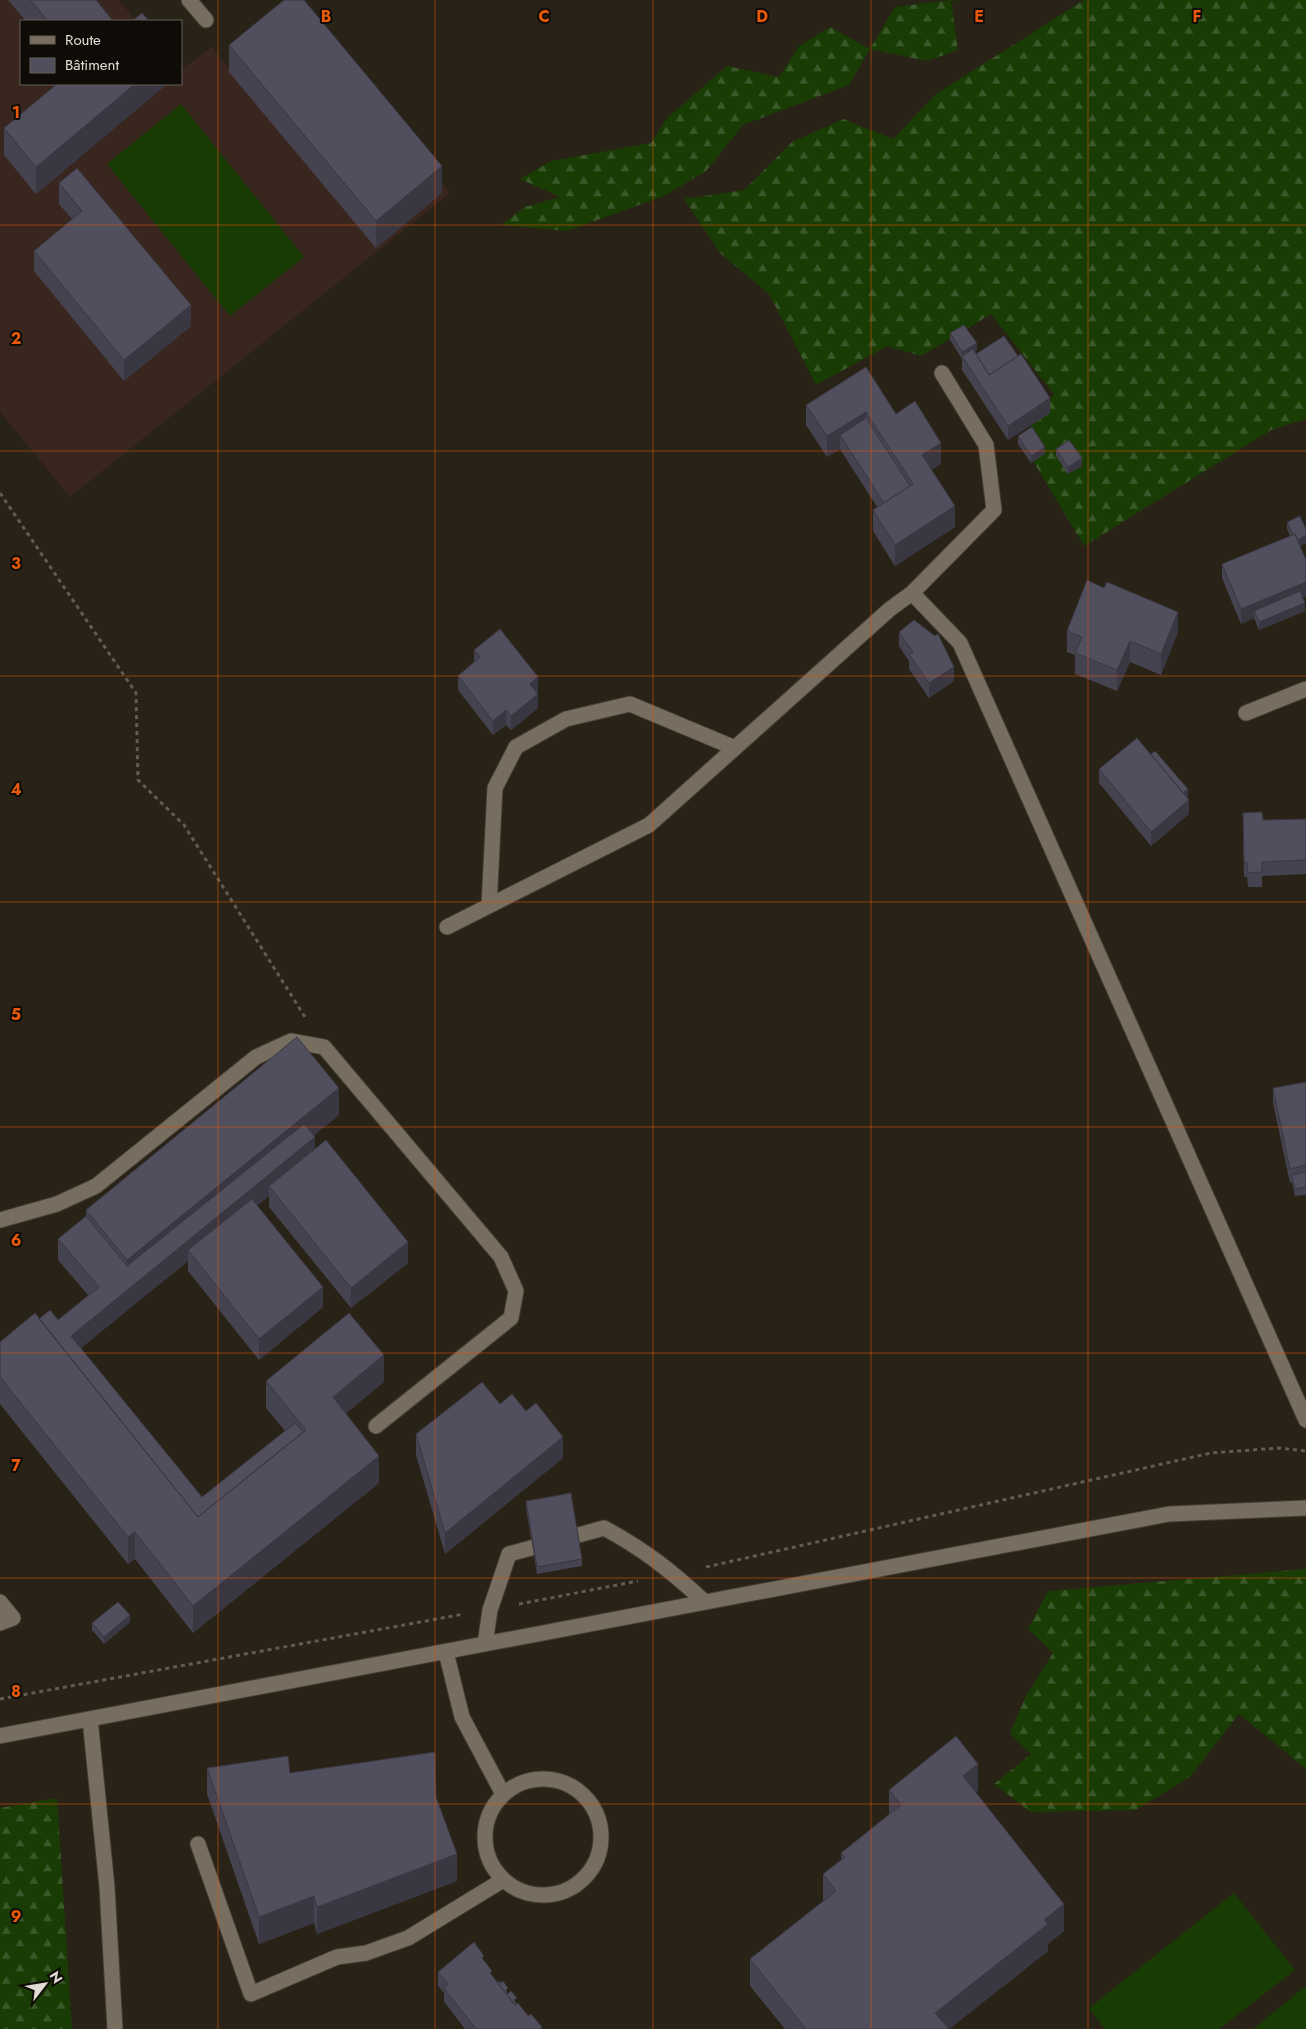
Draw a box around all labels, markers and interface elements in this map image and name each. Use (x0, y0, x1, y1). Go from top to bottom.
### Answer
text: B (321, 5, 331, 28)
text: C (538, 5, 550, 28)
text: D (756, 5, 768, 28)
text: E (974, 5, 984, 28)
text: F (1193, 5, 1201, 28)
legend (20, 20, 182, 85)
text: Route (65, 29, 101, 51)
text: Bâtiment (65, 54, 119, 76)
text: 1 (12, 101, 20, 124)
text: 2 (11, 327, 21, 350)
text: 3 (11, 552, 21, 575)
text: 4 (10, 778, 22, 801)
text: 5 (11, 1003, 21, 1026)
text: 6 (11, 1229, 21, 1252)
text: 7 (11, 1454, 21, 1477)
text: 8 (11, 1680, 21, 1703)
text: 9 (11, 1905, 21, 1928)
north arrow (20, 1959, 70, 2009)
text: N (45, 1967, 68, 1987)

